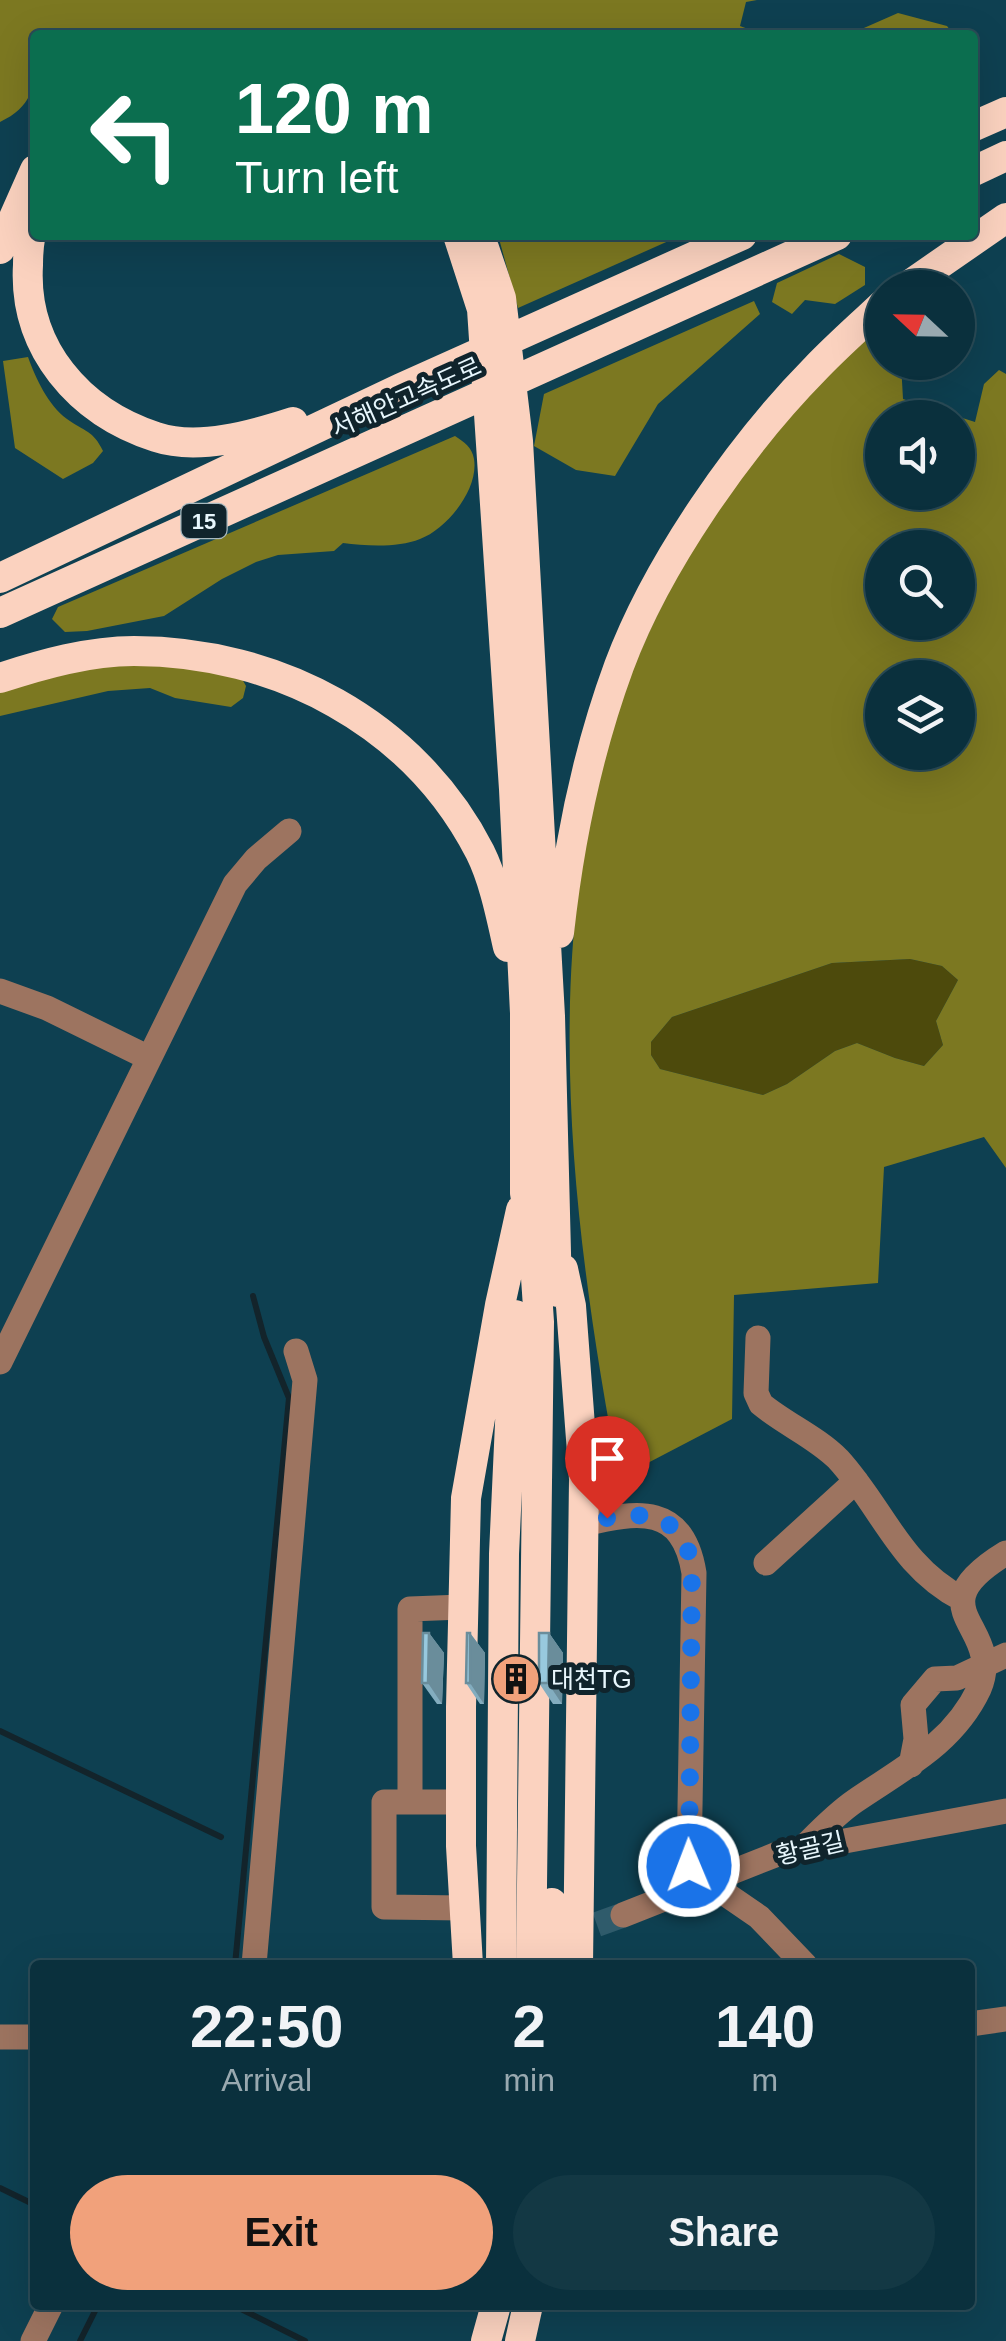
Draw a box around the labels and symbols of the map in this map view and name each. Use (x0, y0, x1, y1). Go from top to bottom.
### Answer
north arrow (865, 270, 975, 380)
street label: 서해안고속도로 (327, 351, 485, 443)
road number: 15 (182, 504, 226, 538)
pin (565, 1416, 650, 1519)
building icon: 대천TG (490, 1653, 542, 1705)
place label: 대천TG (551, 1665, 632, 1693)
position arrow (637, 1814, 741, 1918)
street label: 황골길 (773, 1827, 847, 1869)

